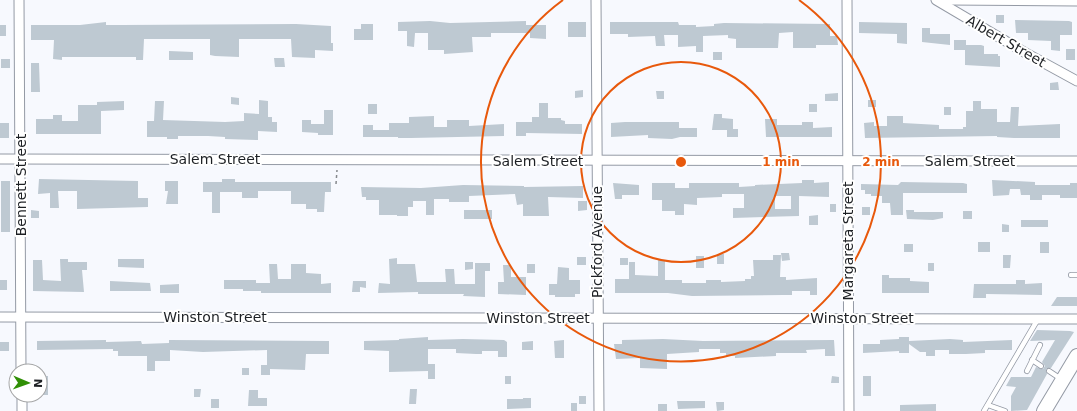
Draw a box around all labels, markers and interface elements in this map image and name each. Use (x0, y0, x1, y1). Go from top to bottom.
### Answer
street label: Albert Street (963, 12, 1049, 70)
street label: Bennett Street (13, 133, 29, 236)
street label: Salem Street (170, 151, 261, 167)
street label: Salem Street (493, 153, 584, 169)
street label: Salem Street (925, 153, 1016, 169)
centre of rings (674, 155, 688, 169)
text: 1 min (762, 155, 800, 169)
text: 2 min (862, 155, 900, 169)
street label: Margareta Street (840, 181, 856, 300)
street label: Pickford Avenue (589, 186, 605, 298)
street label: Winston Street (163, 309, 267, 325)
street label: Winston Street (486, 310, 590, 326)
street label: Winston Street (810, 310, 914, 326)
north arrow (8, 363, 48, 403)
text: N (31, 378, 44, 388)

